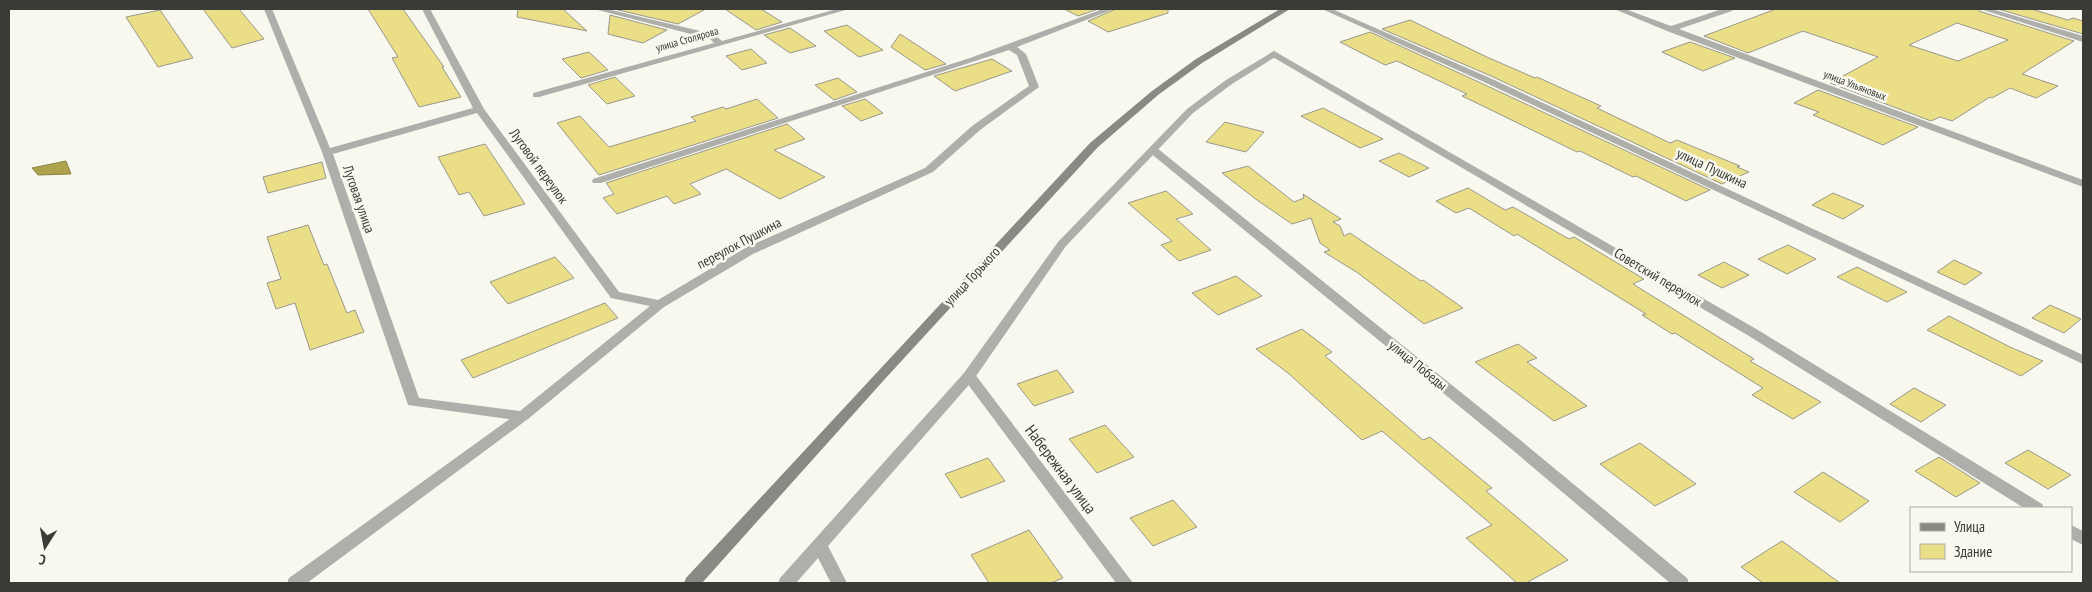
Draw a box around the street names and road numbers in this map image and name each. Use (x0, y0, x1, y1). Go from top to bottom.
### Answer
street label: улица Столярова (654, 23, 720, 55)
street label: улица Ульяновых (1822, 67, 1889, 104)
street label: Луговой переулок (505, 124, 573, 208)
street label: улица Пушкина (1674, 144, 1750, 192)
street label: Луговая улица (339, 162, 379, 235)
street label: переулок Пушкина (694, 213, 784, 273)
street label: улица Горького (940, 243, 1004, 309)
street label: Советский переулок (1611, 244, 1706, 311)
street label: улица Победы (1385, 336, 1451, 394)
street label: Набережная улица (1021, 421, 1101, 517)

